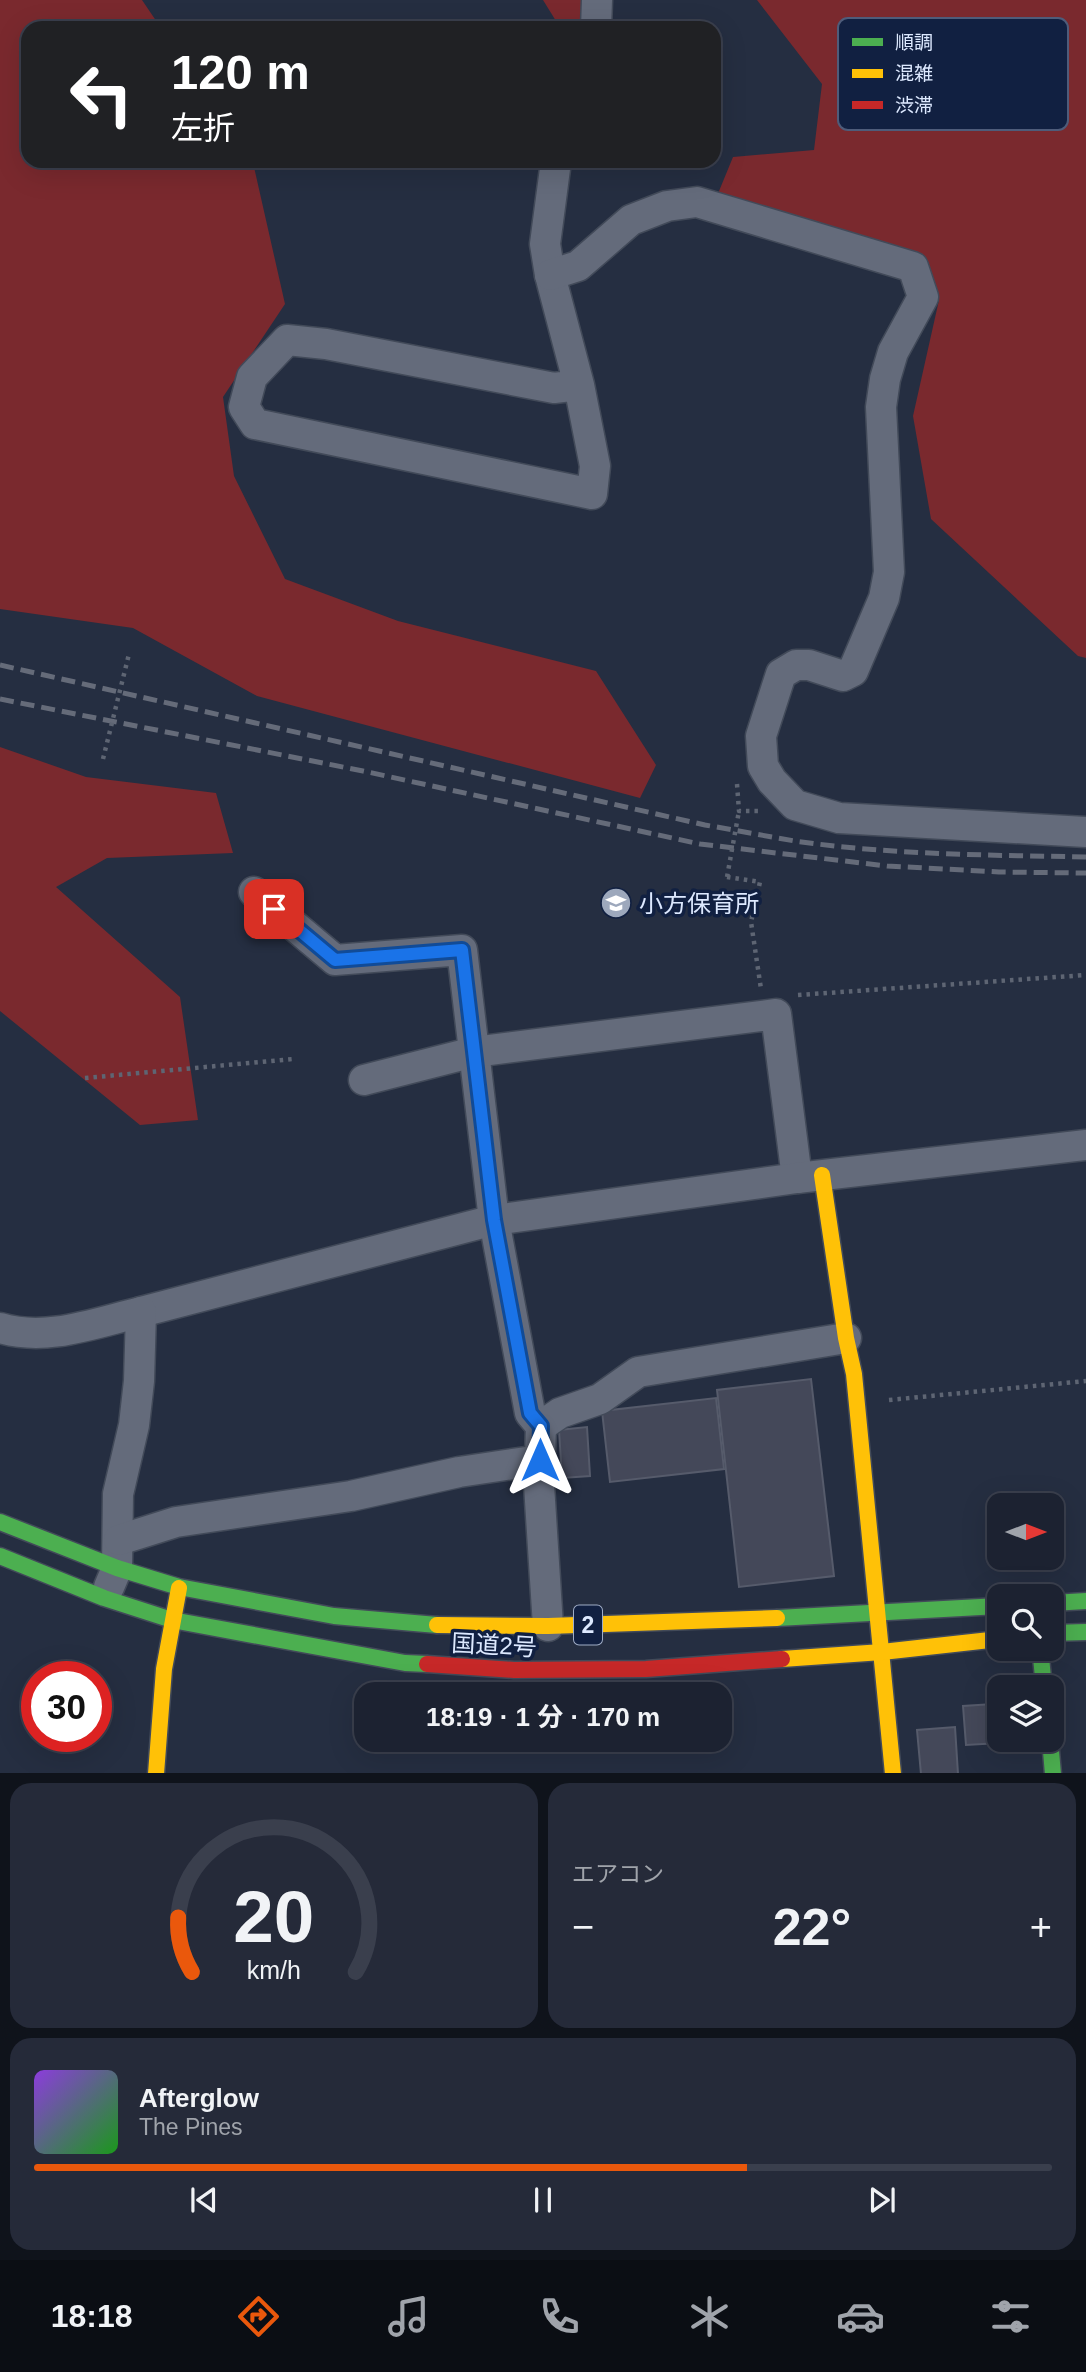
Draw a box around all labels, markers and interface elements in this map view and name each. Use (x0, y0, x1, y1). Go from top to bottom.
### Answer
legend (838, 18, 1068, 130)
text: 順調 (895, 32, 933, 53)
text: 120 m (171, 45, 310, 99)
icon: left (56, 49, 147, 140)
text: 混雑 (895, 63, 933, 84)
text: 渋滞 (895, 95, 933, 116)
text: 左折 (171, 110, 235, 146)
pin (244, 879, 304, 939)
school or university icon: 小方保育所 (599, 886, 633, 920)
icon: arrive (255, 890, 293, 928)
place label: 小方保育所 (639, 890, 759, 917)
position arrow (503, 1423, 577, 1497)
north arrow (987, 1493, 1064, 1570)
map controls (987, 1493, 1064, 1752)
button: search (987, 1584, 1064, 1661)
road number: 2 (574, 1606, 602, 1644)
street label: 国道2号 (451, 1629, 537, 1661)
speed limit sign: 30 (21, 1661, 112, 1752)
button: layers (987, 1675, 1064, 1752)
text: 18:19 · 1 分 · 170 m (426, 1702, 660, 1732)
text: エアコン (572, 1861, 664, 1887)
text: 20 (234, 1876, 314, 1957)
text: 22° (773, 1898, 851, 1956)
text: − (572, 1906, 594, 1948)
text: + (1030, 1906, 1052, 1948)
text: km/h (247, 1955, 301, 1983)
text: Afterglow (139, 2083, 259, 2113)
text: The Pines (139, 2114, 243, 2140)
icon: previous (185, 2181, 223, 2219)
icon: pause (524, 2181, 562, 2219)
icon: next (863, 2181, 901, 2219)
icon: directions (234, 2292, 283, 2341)
icon: music (384, 2292, 433, 2341)
icon: phone (535, 2292, 584, 2341)
icon: climate (685, 2292, 734, 2341)
icon: car (836, 2292, 885, 2341)
icon: filters (986, 2292, 1035, 2341)
text: 18:18 (51, 2298, 133, 2334)

